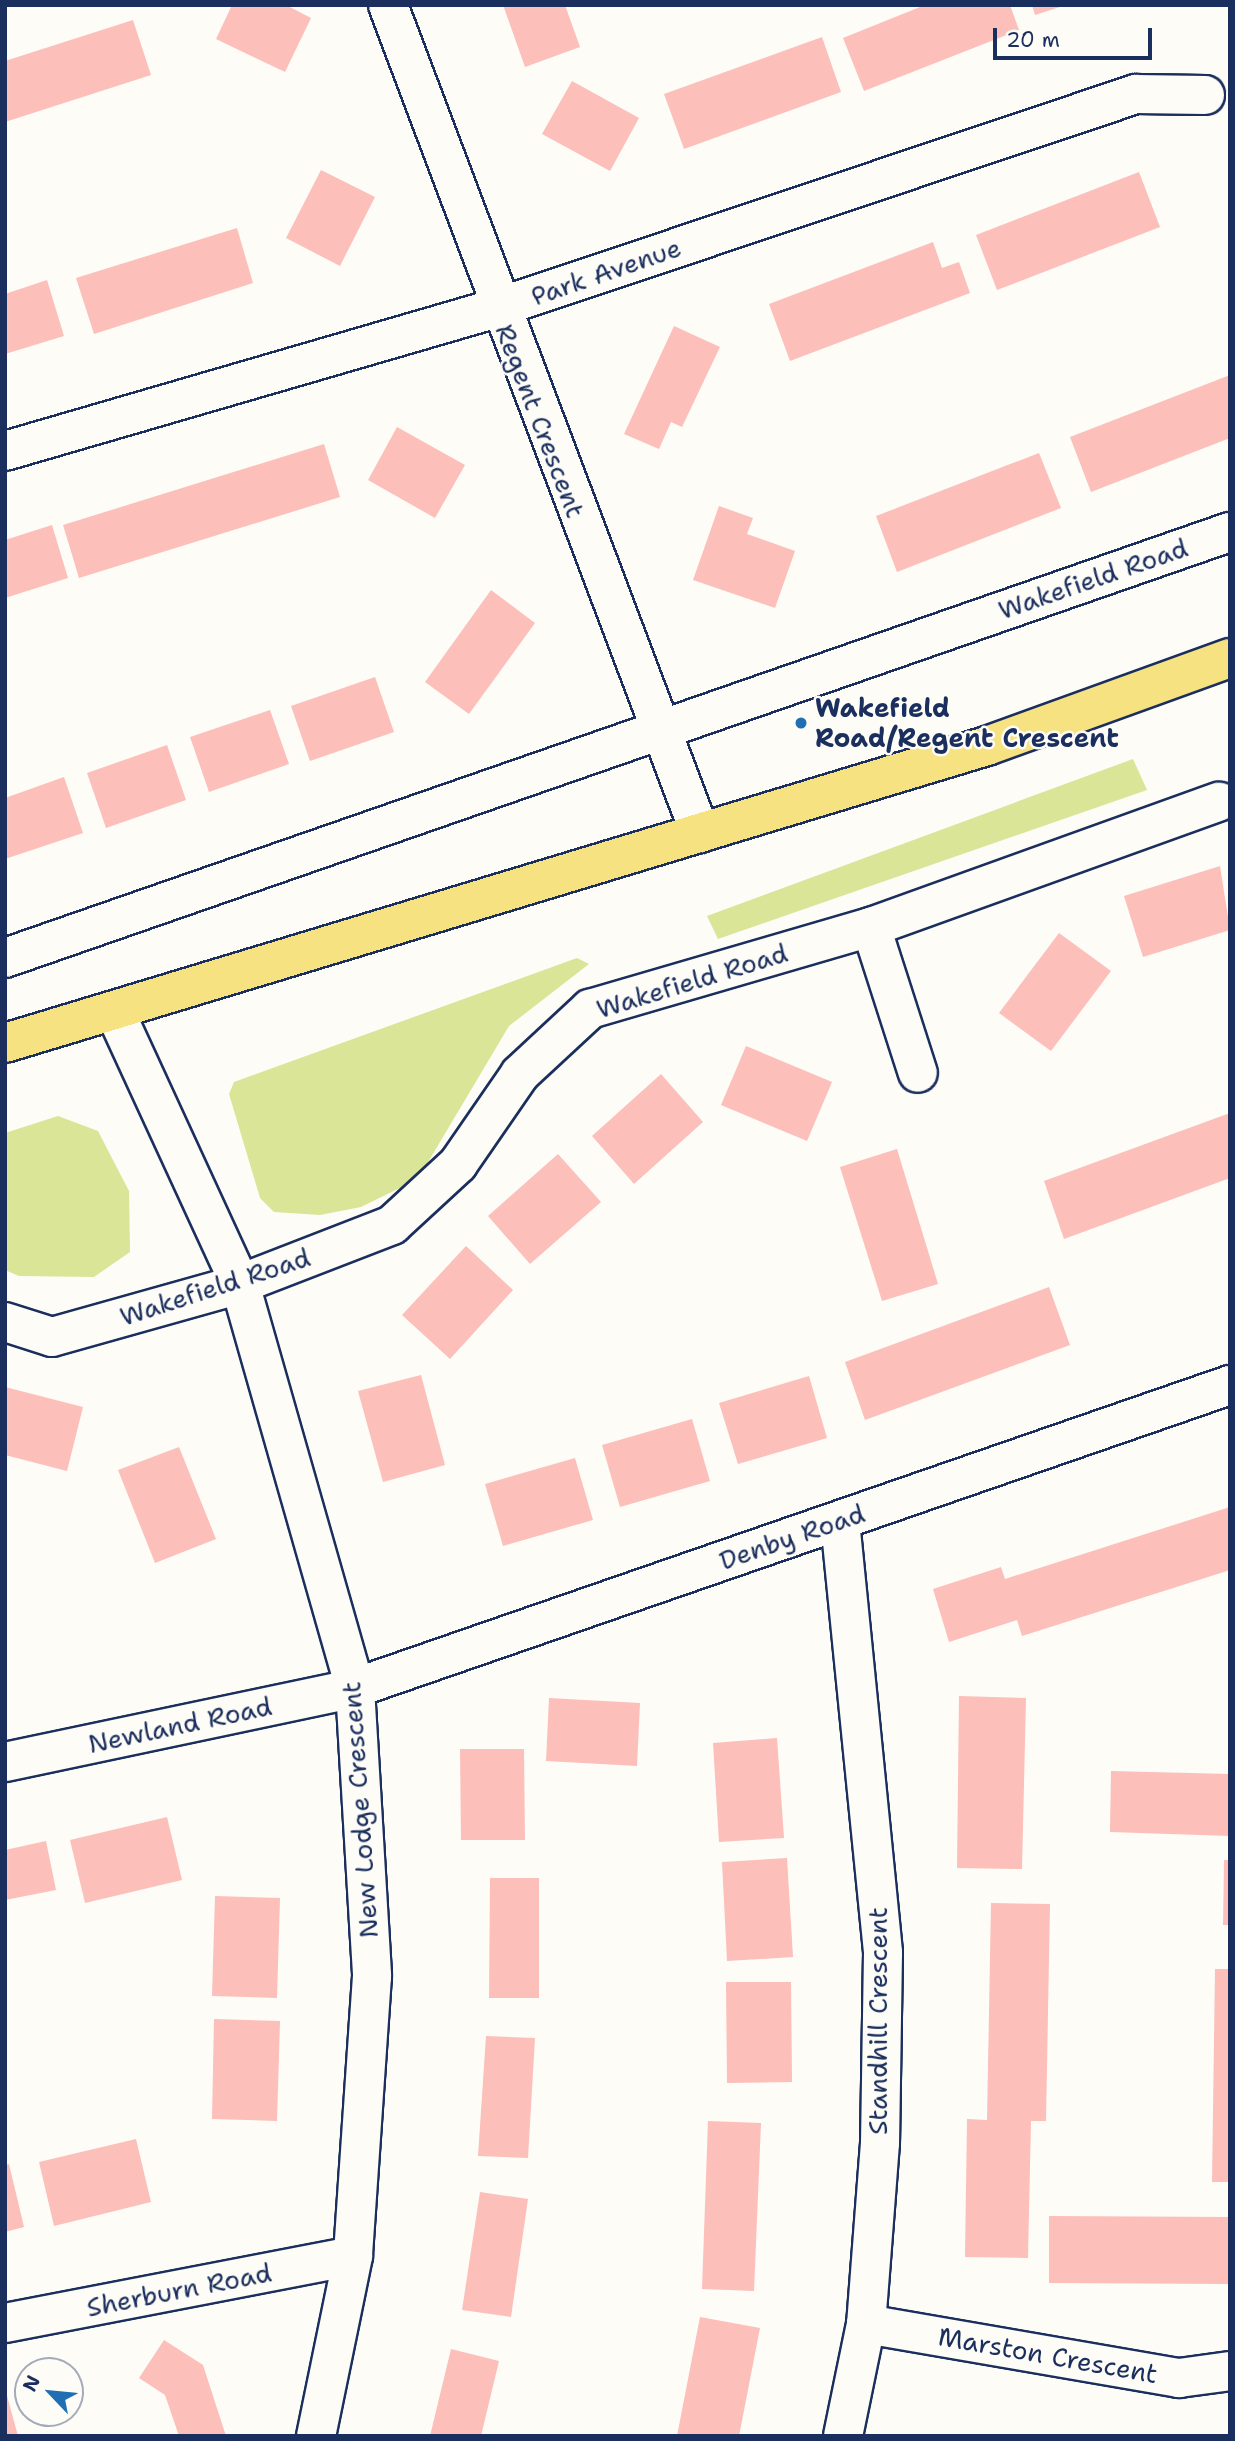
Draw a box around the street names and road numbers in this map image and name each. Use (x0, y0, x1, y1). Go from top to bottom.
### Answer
street label: Park Avenue (527, 232, 685, 312)
street label: Regent Crescent (489, 320, 591, 522)
street label: Wakefield Road (994, 532, 1192, 626)
street label: Wakefield Road (593, 937, 791, 1025)
street label: Wakefield Road (116, 1242, 314, 1332)
street label: Denby Road (715, 1498, 869, 1576)
street label: New Lodge Crescent (335, 1681, 385, 1939)
street label: Newland Road (85, 1690, 275, 1760)
street label: Standhill Crescent (862, 1907, 894, 2135)
street label: Sherburn Road (84, 2257, 274, 2323)
street label: Marston Crescent (936, 2320, 1160, 2390)

